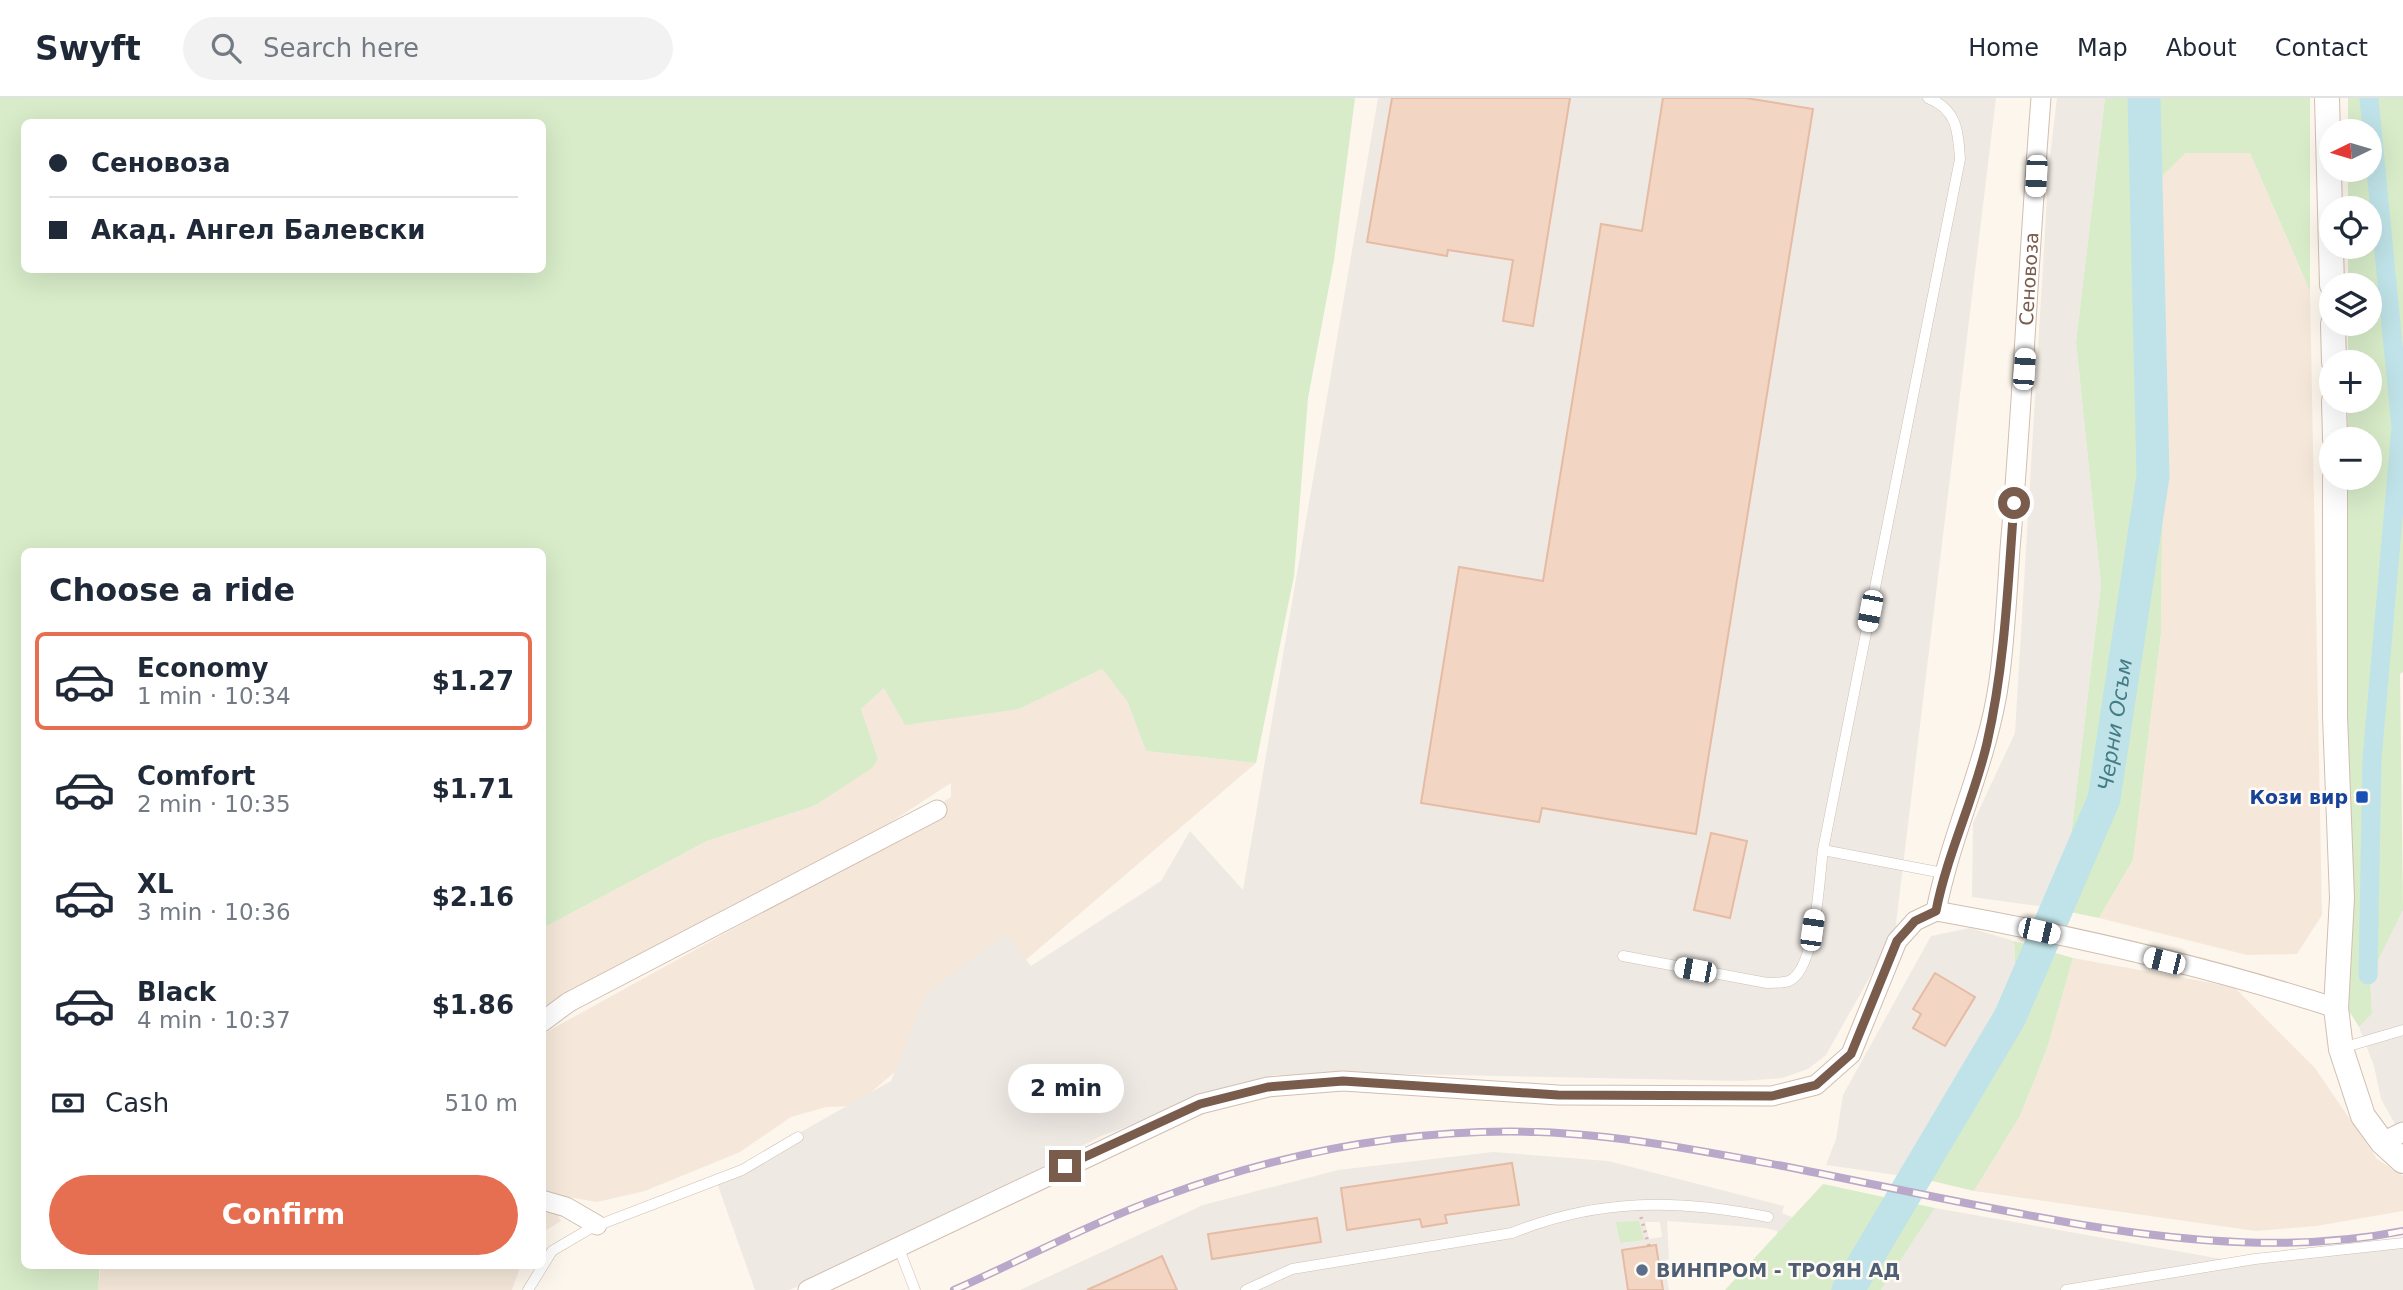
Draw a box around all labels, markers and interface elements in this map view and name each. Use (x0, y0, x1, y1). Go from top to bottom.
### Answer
search box (183, 17, 673, 80)
text: Swyft (35, 29, 141, 68)
icon: search (207, 29, 245, 67)
text: Search here (263, 33, 419, 63)
text: Home (1968, 34, 2039, 62)
text: Map (2077, 34, 2128, 62)
text: About (2166, 34, 2237, 62)
text: Contact (2275, 34, 2368, 62)
north arrow (2319, 119, 2382, 182)
map controls (2319, 119, 2382, 490)
text: Сеновоза (91, 148, 231, 178)
car (2025, 154, 2048, 198)
button: locate (2319, 196, 2382, 259)
text: Акад. Ангел Балевски (91, 215, 425, 245)
street label: Сеновоза (2015, 231, 2043, 326)
button: layers (2319, 273, 2382, 336)
car (2013, 347, 2036, 391)
button: + (2319, 350, 2382, 413)
button: − (2319, 427, 2382, 490)
route start (1998, 487, 2030, 519)
text: Choose a ride (49, 571, 295, 609)
car (1856, 588, 1885, 634)
icon: car (53, 650, 116, 713)
text: Economy (137, 653, 268, 683)
water label: Черни Осъм (2093, 657, 2137, 793)
text: $1.27 (432, 666, 514, 696)
text: 1 min · 10:34 (137, 683, 291, 709)
icon: car (53, 758, 116, 821)
text: Comfort (137, 761, 255, 791)
text: $1.71 (432, 774, 514, 804)
place label: Кози вир (2250, 786, 2348, 808)
marker: Кози вир (2354, 789, 2370, 805)
text: 2 min · 10:35 (137, 791, 291, 817)
icon: car (53, 866, 116, 929)
text: XL (137, 869, 174, 899)
text: $2.16 (432, 882, 514, 912)
text: 3 min · 10:36 (137, 899, 291, 925)
car (1799, 908, 1826, 952)
car (2017, 916, 2062, 946)
car (2142, 946, 2187, 976)
car (1673, 956, 1718, 984)
icon: car (53, 974, 116, 1037)
text: Black (137, 977, 216, 1007)
text: $1.86 (432, 990, 514, 1020)
text: 4 min · 10:37 (137, 1007, 291, 1033)
callout: 2 min (1007, 1065, 1123, 1114)
text: 2 min (1030, 1075, 1102, 1101)
icon: cash (49, 1084, 87, 1122)
text: Cash (105, 1088, 169, 1118)
text: 510 m (444, 1090, 518, 1116)
route end (1049, 1150, 1081, 1182)
button: Confirm (49, 1175, 518, 1255)
place label: ВИНПРОМ - ТРОЯН АД (1656, 1259, 1900, 1281)
marker: ВИНПРОМ - ТРОЯН АД (1634, 1262, 1650, 1278)

